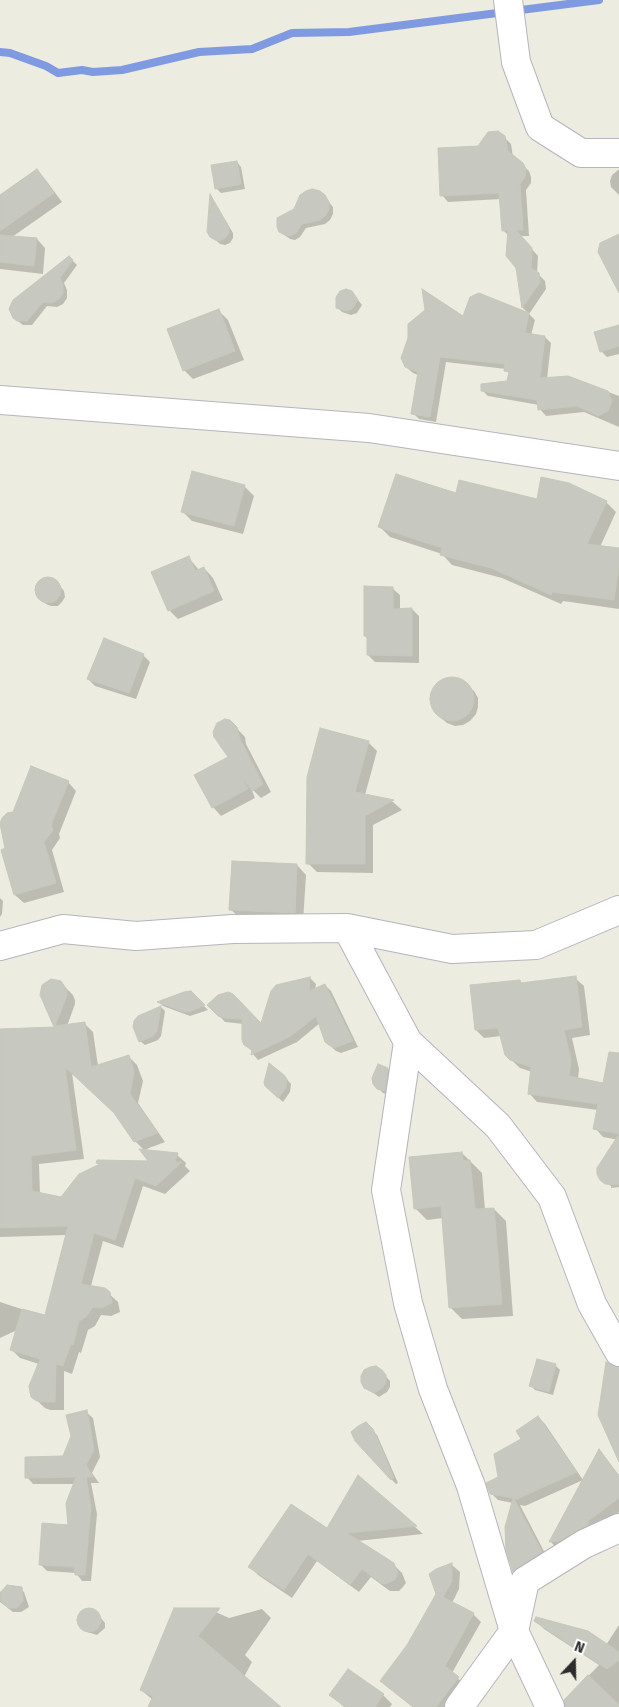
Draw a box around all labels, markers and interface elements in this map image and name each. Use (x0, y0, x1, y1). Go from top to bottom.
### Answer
north arrow (549, 1637, 599, 1687)
text: N (572, 1638, 587, 1657)

